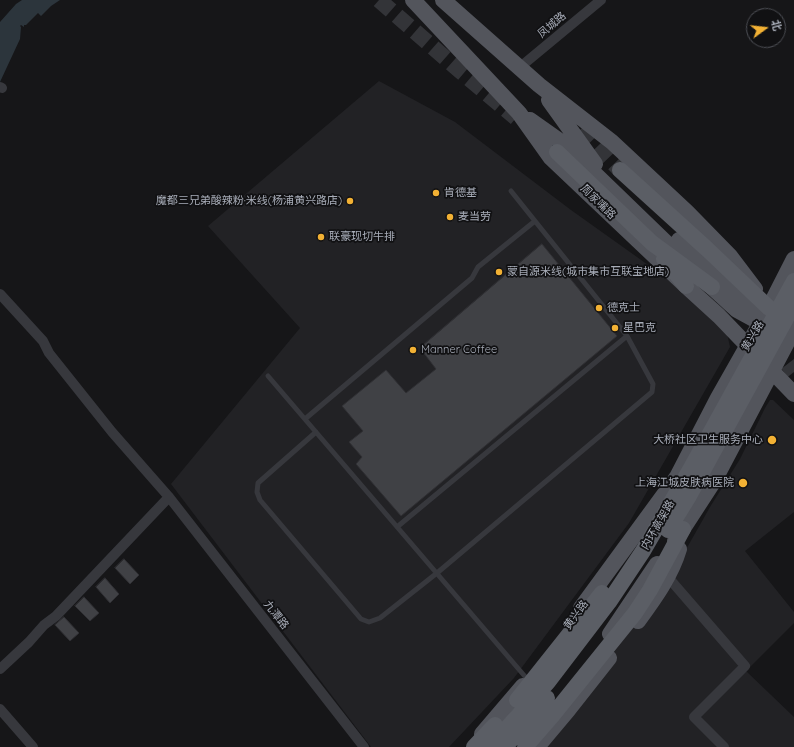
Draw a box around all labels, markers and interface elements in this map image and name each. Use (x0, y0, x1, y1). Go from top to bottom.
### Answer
north arrow (746, 8, 786, 48)
street label: 凤城路 (535, 9, 569, 41)
text: 北 (768, 18, 785, 32)
street label: 周家嘴路 (578, 182, 618, 222)
place label: 肯德基 (444, 186, 477, 200)
marker: 肯德基 (431, 188, 441, 198)
place label: 魔都三兄弟酸辣粉·米线(杨浦黄兴路店) (156, 194, 342, 208)
marker: 魔都三兄弟酸辣粉·米线(杨浦黄兴路店) (345, 196, 355, 206)
place label: 麦当劳 (458, 210, 491, 224)
marker: 麦当劳 (445, 212, 455, 222)
place label: 联豪现切牛排 (329, 230, 395, 244)
marker: 联豪现切牛排 (316, 232, 326, 242)
place label: 蒙自源米线(城市集市互联宝地店) (507, 265, 669, 279)
marker: 蒙自源米线(城市集市互联宝地店) (494, 267, 504, 277)
place label: 德克士 (607, 301, 640, 315)
marker: 德克士 (594, 303, 604, 313)
street label: 黄兴路 (739, 318, 767, 354)
place label: 星巴克 (623, 321, 656, 335)
marker: 星巴克 (610, 323, 620, 333)
place label: Manner Coffee (421, 343, 497, 357)
marker: Manner Coffee (408, 345, 418, 355)
place label: 大桥社区卫生服务中心 (653, 433, 763, 447)
marker: 大桥社区卫生服务中心 (766, 434, 778, 446)
place label: 上海江城皮肤病医院 (635, 476, 734, 490)
marker: 上海江城皮肤病医院 (737, 477, 749, 489)
street label: 内环高架路 (639, 498, 677, 552)
street label: 九潭路 (261, 598, 291, 632)
street label: 黄兴路 (561, 598, 591, 632)

